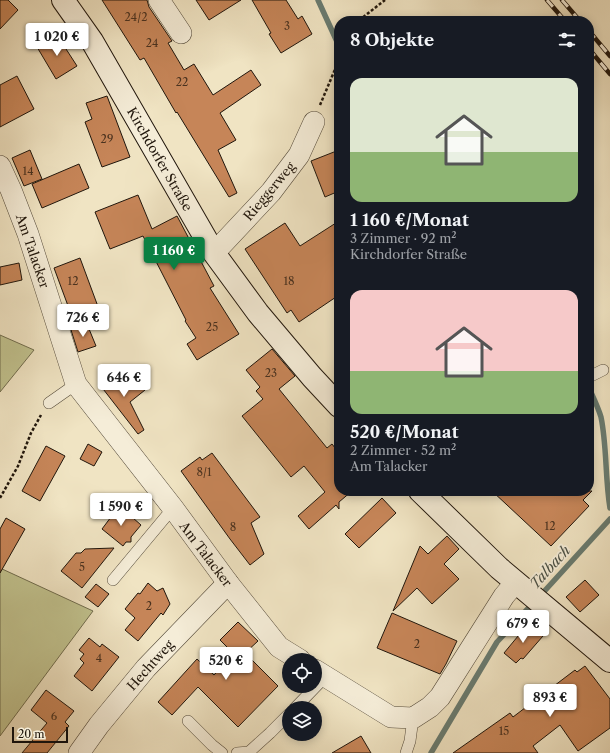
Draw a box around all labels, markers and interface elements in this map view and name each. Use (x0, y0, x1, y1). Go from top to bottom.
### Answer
house number: 24/2 (125, 10, 147, 24)
house number: 3 (284, 19, 290, 33)
pin: 1 020 € (20, 23, 94, 57)
text: 1 020 € (35, 28, 79, 44)
icon: filters (556, 29, 578, 51)
text: 8 Objekte (350, 30, 434, 50)
house number: 24 (146, 36, 158, 50)
house number: 22 (176, 75, 188, 89)
street label: Kirchdorfer Straße (124, 104, 196, 214)
icon: home (428, 104, 500, 176)
house number: 29 (101, 132, 113, 146)
street label: Rieggerweg (240, 158, 298, 224)
house number: 14 (23, 164, 33, 178)
text: 1 160 €/Monat (350, 210, 469, 230)
street label: Am Talacker (12, 211, 53, 291)
text: 3 Zimmer · 92 m² (350, 230, 457, 246)
pin: 1 160 € (137, 237, 211, 271)
text: 1 160 € (153, 242, 195, 258)
text: Kirchdorfer Straße (350, 246, 467, 262)
house number: 12 (68, 274, 78, 288)
house number: 18 (283, 274, 295, 288)
pin: 726 € (55, 304, 111, 338)
text: 726 € (66, 309, 100, 325)
icon: home (428, 316, 500, 388)
house number: 25 (206, 320, 218, 334)
pin: 646 € (96, 364, 152, 398)
house number: 23 (265, 366, 277, 380)
text: 646 € (107, 369, 141, 385)
text: 520 €/Monat (350, 422, 458, 442)
text: 2 Zimmer · 52 m² (350, 442, 456, 458)
text: Am Talacker (350, 458, 428, 474)
house number: 8/1 (196, 465, 212, 479)
pin: 1 590 € (84, 493, 158, 527)
text: 1 590 € (99, 498, 143, 514)
street label: Am Talacker (176, 517, 236, 590)
house number: 12 (545, 519, 555, 533)
house number: 8 (230, 520, 236, 534)
water label: Talbach (526, 542, 574, 592)
house number: 5 (79, 560, 85, 574)
house number: 2 (146, 599, 152, 613)
pin: 679 € (495, 610, 551, 644)
text: 679 € (506, 615, 540, 631)
street label: Hechtweg (123, 636, 177, 693)
house number: 2 (414, 637, 420, 651)
pin: 520 € (198, 647, 254, 681)
house number: 4 (96, 651, 102, 665)
text: 520 € (209, 652, 243, 668)
map controls (282, 653, 322, 741)
button: locate (282, 653, 322, 693)
pin: 893 € (522, 684, 578, 718)
text: 893 € (533, 689, 567, 705)
button: layers (282, 701, 322, 741)
house number: 6 (51, 709, 58, 723)
house number: 15 (499, 724, 509, 738)
scale bar (12, 725, 68, 744)
text: 20 m (18, 727, 44, 741)

